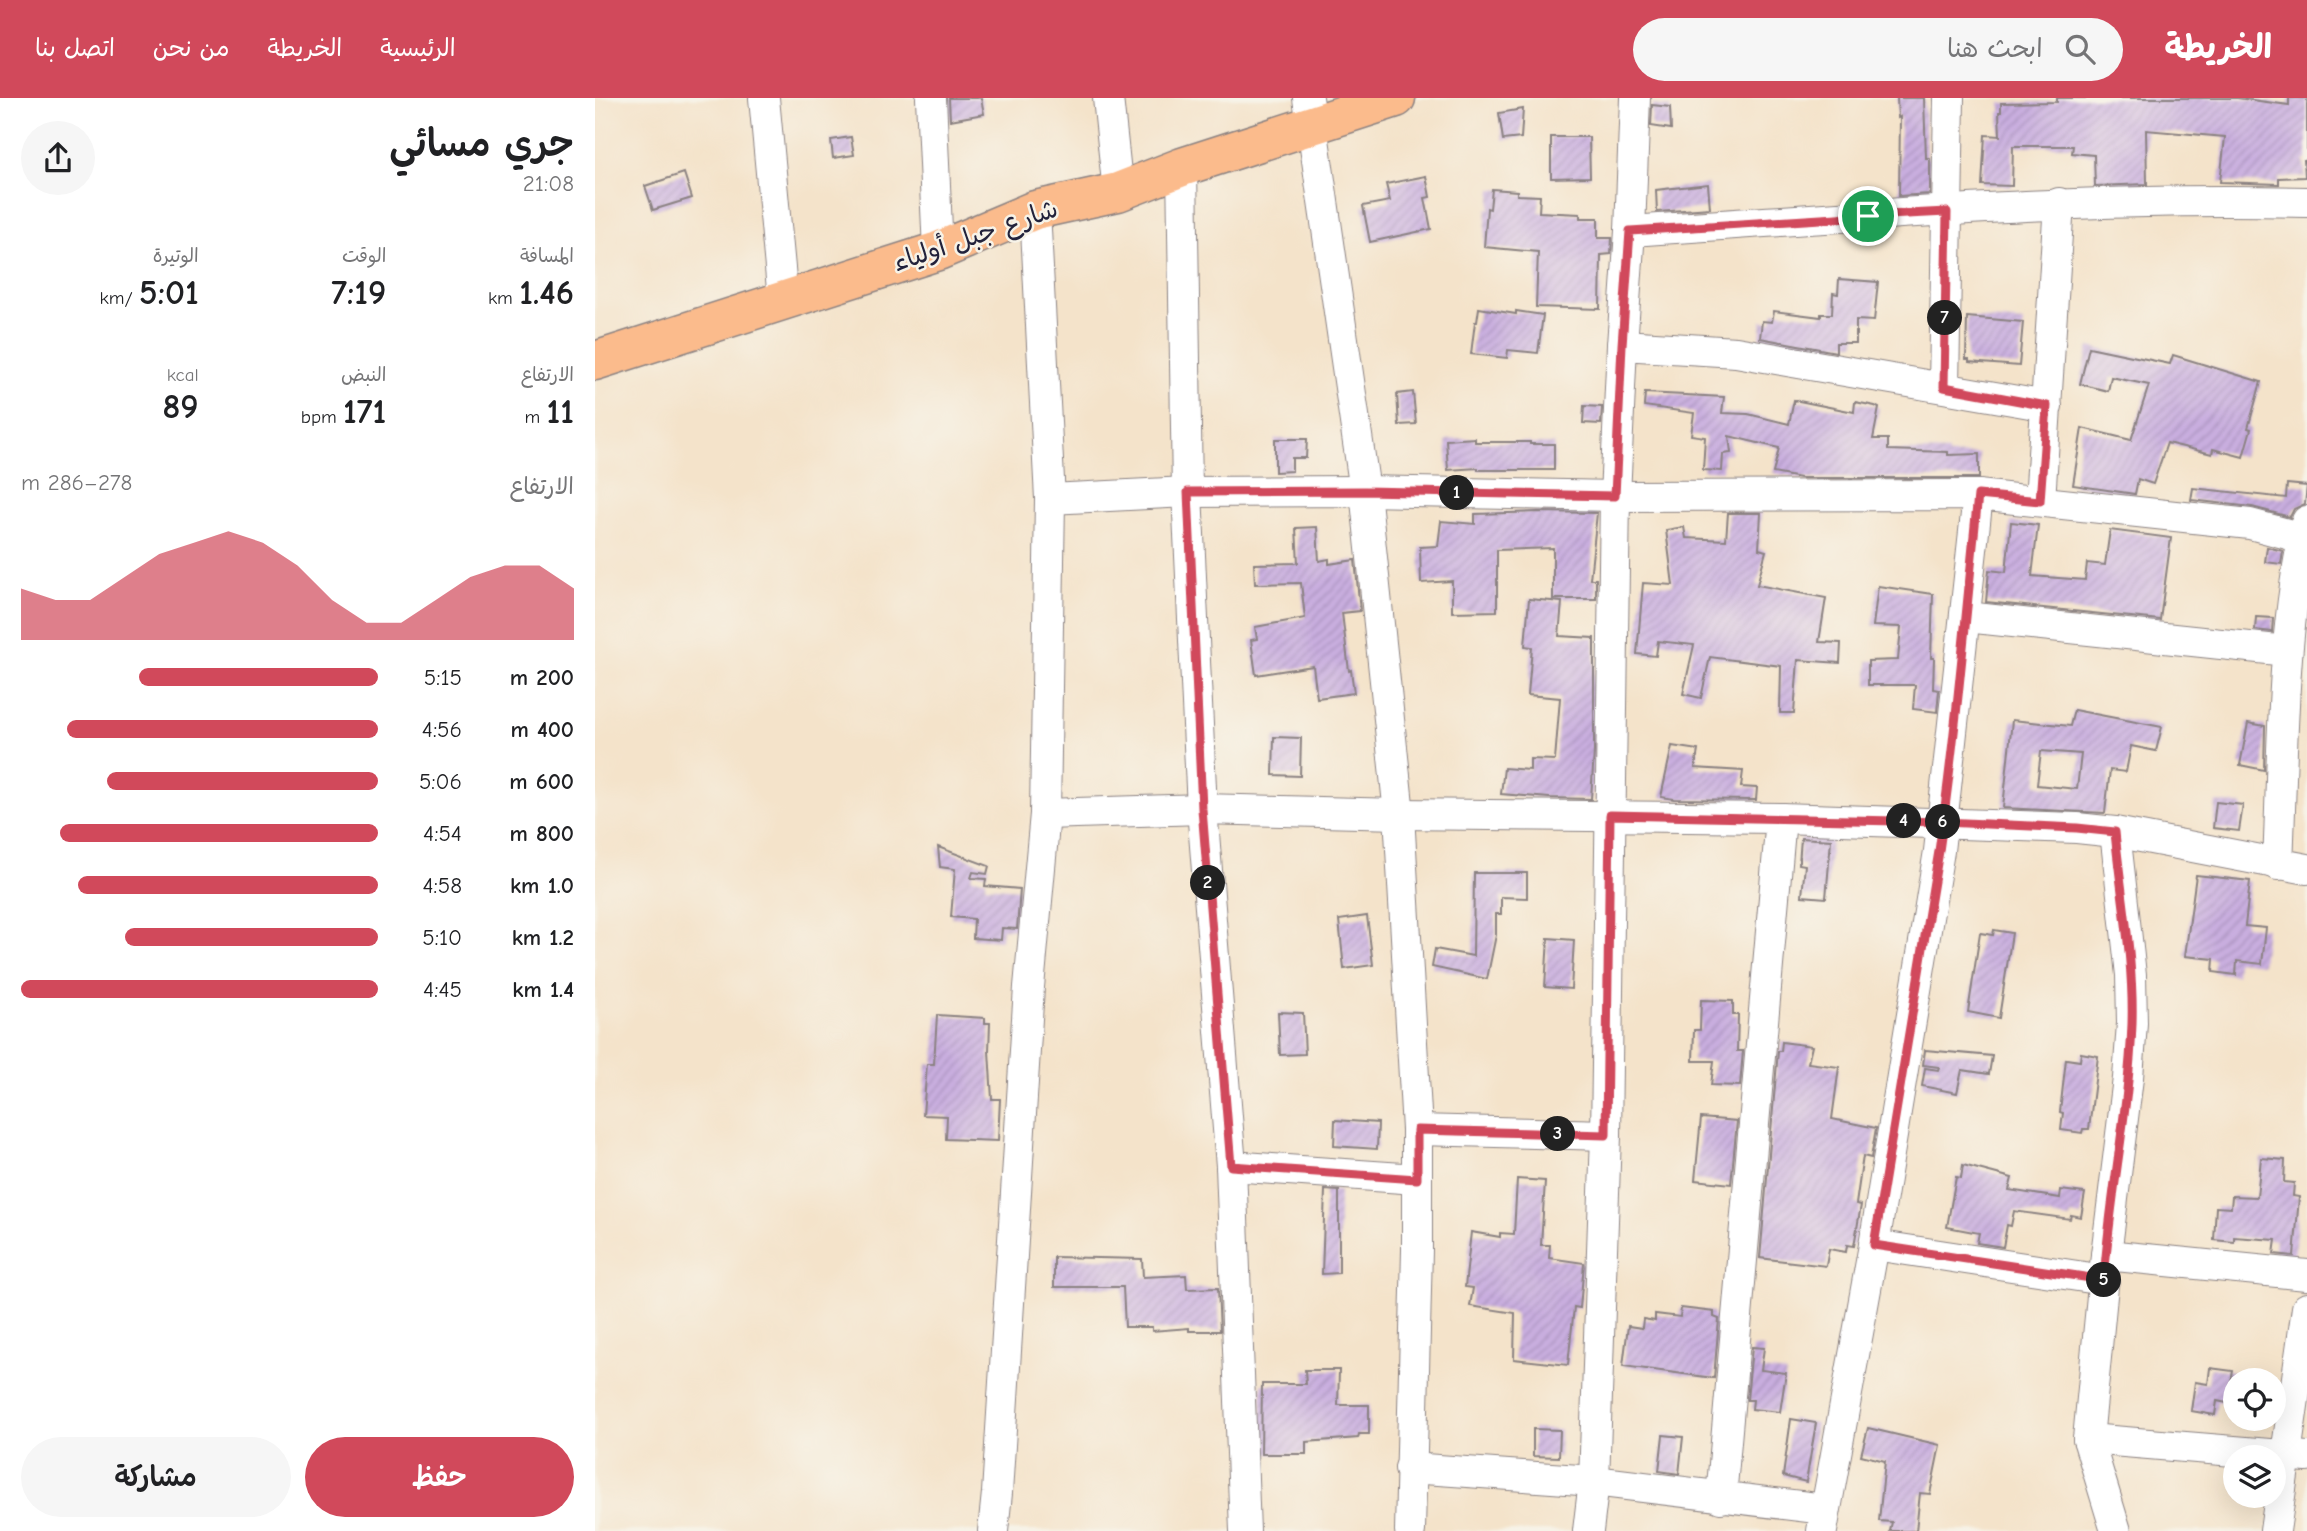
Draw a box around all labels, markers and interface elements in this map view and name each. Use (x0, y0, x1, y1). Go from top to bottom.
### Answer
search box (1633, 18, 2123, 81)
text: الخريطة (2165, 28, 2272, 66)
icon: search (2061, 30, 2099, 68)
text: اتصل بنا (35, 34, 115, 62)
text: من نحن (153, 34, 229, 62)
text: الخريطة (267, 34, 342, 62)
text: الرئيسية (380, 34, 456, 62)
text: ابحث هنا (1947, 34, 2043, 64)
button: share (21, 121, 95, 195)
text: جري مسائي (389, 122, 574, 166)
text: 21:08 (523, 170, 574, 197)
pin (1838, 186, 1898, 246)
street label: شارع جبل أولياء (889, 193, 1062, 280)
icon: arrive (1849, 197, 1887, 235)
text: الوتيرة (153, 245, 199, 267)
text: الوقت (342, 245, 386, 267)
text: المسافة (520, 245, 574, 267)
text: 5:01 (139, 272, 199, 313)
text: 7:19 (331, 272, 386, 313)
text: 1.46 (519, 272, 574, 313)
text: /km (100, 287, 139, 309)
text: km (488, 287, 519, 309)
pin: 7 (1927, 300, 1963, 336)
text: 7 (1940, 306, 1949, 328)
text: kcal (167, 364, 199, 386)
text: النبض (341, 364, 386, 386)
text: الارتفاع (521, 364, 574, 386)
text: 89 (162, 386, 199, 427)
text: 171 (343, 391, 386, 432)
text: 11 (546, 391, 574, 432)
text: bpm (301, 406, 343, 428)
text: m (524, 406, 546, 428)
text: 278–286 m (21, 469, 132, 496)
text: الارتفاع (510, 473, 574, 500)
pin: 1 (1439, 476, 1475, 510)
text: 1 (1453, 481, 1460, 503)
text: 5:15 (424, 664, 462, 691)
text: 200 m (510, 664, 574, 691)
text: 4:56 (422, 716, 462, 743)
text: 400 m (510, 716, 574, 743)
text: 5:06 (419, 768, 462, 795)
text: 600 m (509, 768, 574, 795)
pin: 4 (1887, 804, 1921, 838)
pin: 6 (1925, 804, 1961, 840)
text: 4 (1899, 809, 1908, 831)
text: 6 (1938, 810, 1947, 832)
text: 4:54 (423, 820, 462, 847)
text: 800 m (509, 820, 574, 847)
pin: 2 (1191, 866, 1225, 900)
text: 2 (1203, 871, 1212, 893)
text: 4:58 (422, 872, 462, 899)
text: 1.0 km (510, 872, 574, 899)
text: 5:10 (422, 924, 462, 951)
text: 1.2 km (512, 924, 574, 951)
text: 4:45 (423, 976, 462, 1003)
text: 1.4 km (512, 976, 574, 1003)
pin: 3 (1541, 1116, 1576, 1152)
text: 3 (1553, 1122, 1562, 1144)
pin: 5 (2087, 1262, 2121, 1298)
text: 5 (2098, 1268, 2109, 1290)
map controls (2223, 1368, 2286, 1508)
button: locate (2223, 1368, 2286, 1431)
button: مشاركة (21, 1437, 291, 1517)
button: حفظ (305, 1437, 574, 1517)
button: layers (2223, 1445, 2286, 1508)

